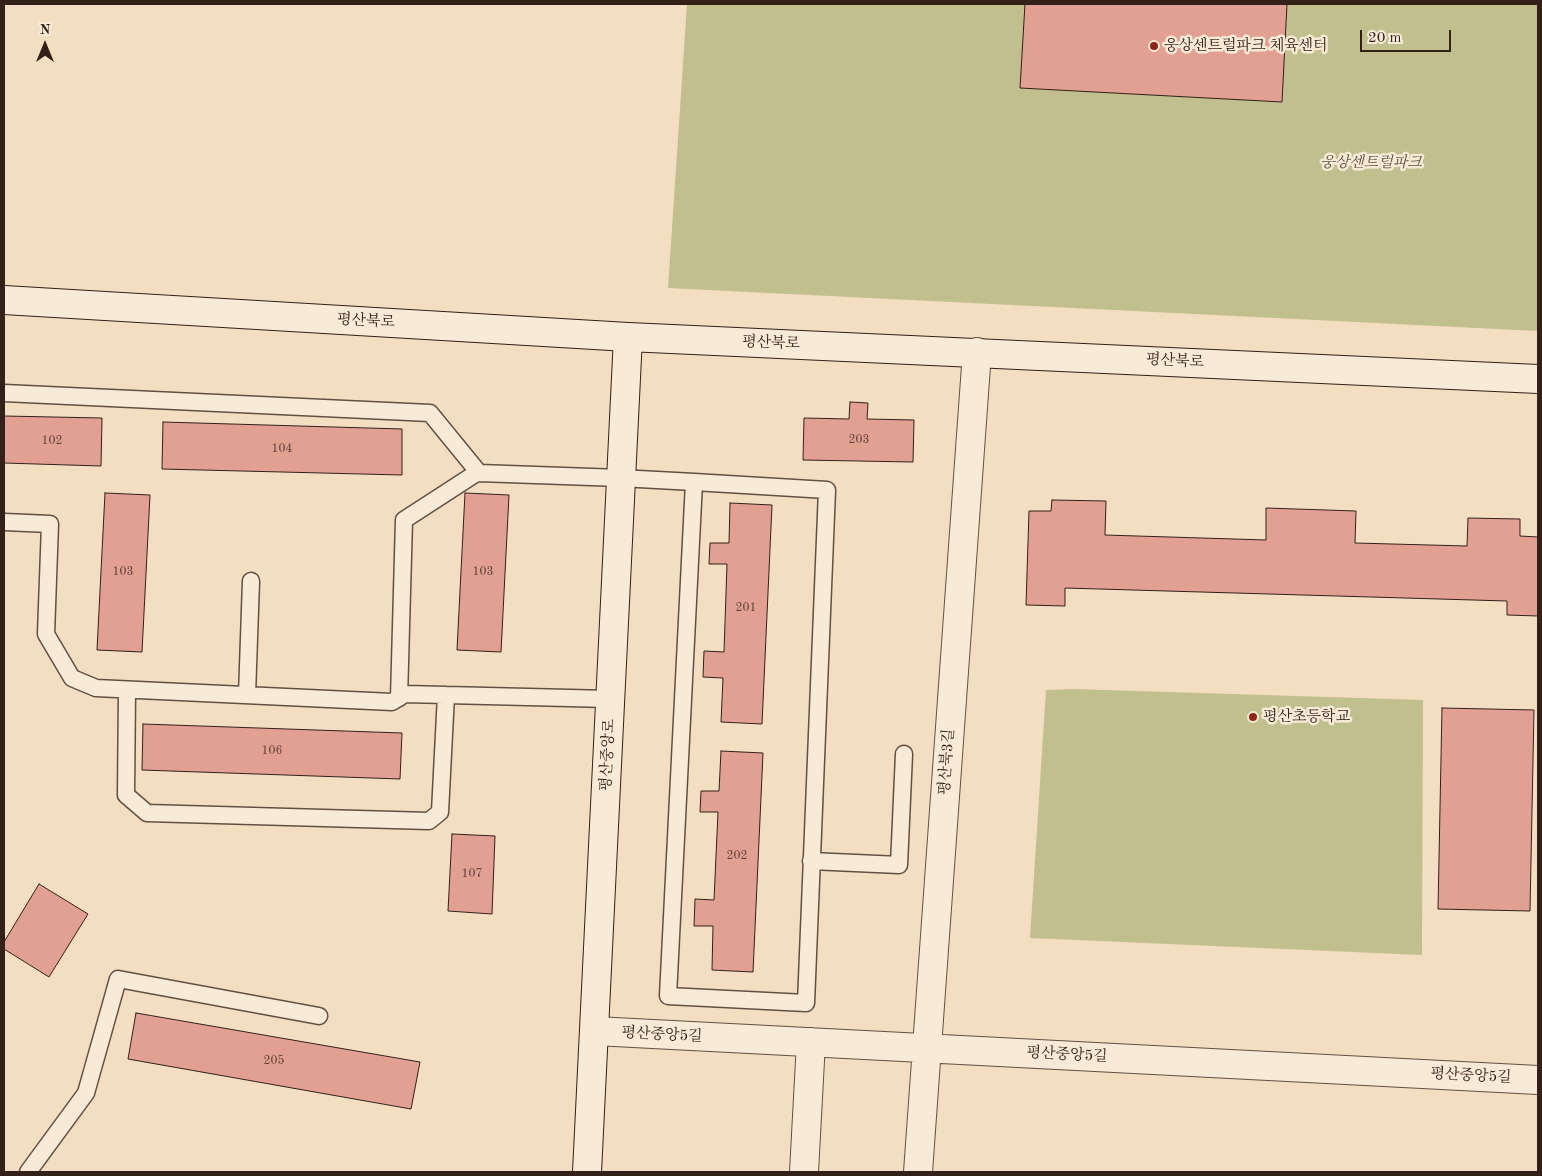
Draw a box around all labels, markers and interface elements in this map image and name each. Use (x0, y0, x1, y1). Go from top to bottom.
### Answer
north arrow (20, 20, 70, 70)
scale bar (1362, 20, 1453, 52)
text: N (40, 23, 50, 37)
text: 20 m (1368, 31, 1402, 46)
place label: 웅상센트럴파크 체육센터 (1164, 37, 1328, 55)
marker: 웅상센트럴파크 체육센터 (1148, 40, 1160, 52)
park label: 웅상센트럴파크 (1320, 154, 1422, 172)
street label: 평산북로 (337, 310, 395, 332)
street label: 평산북로 (742, 333, 800, 353)
street label: 평산북로 (1146, 350, 1204, 372)
house number: 203 (849, 433, 869, 447)
house number: 102 (42, 434, 62, 448)
house number: 104 (272, 442, 292, 456)
house number: 103 (113, 565, 133, 579)
house number: 103 (473, 565, 493, 579)
house number: 201 (736, 601, 756, 615)
place label: 평산초등학교 (1263, 708, 1350, 726)
marker: 평산초등학교 (1247, 711, 1259, 723)
street label: 평산중앙로 (597, 718, 619, 792)
street label: 평산북3길 (936, 728, 958, 796)
house number: 106 (262, 744, 282, 758)
house number: 202 (727, 849, 747, 863)
house number: 107 (462, 867, 482, 881)
street label: 평산중앙5길 (621, 1024, 703, 1046)
street label: 평산중앙5길 (1026, 1044, 1108, 1066)
house number: 205 (264, 1054, 284, 1068)
street label: 평산중앙5길 (1430, 1065, 1512, 1087)

